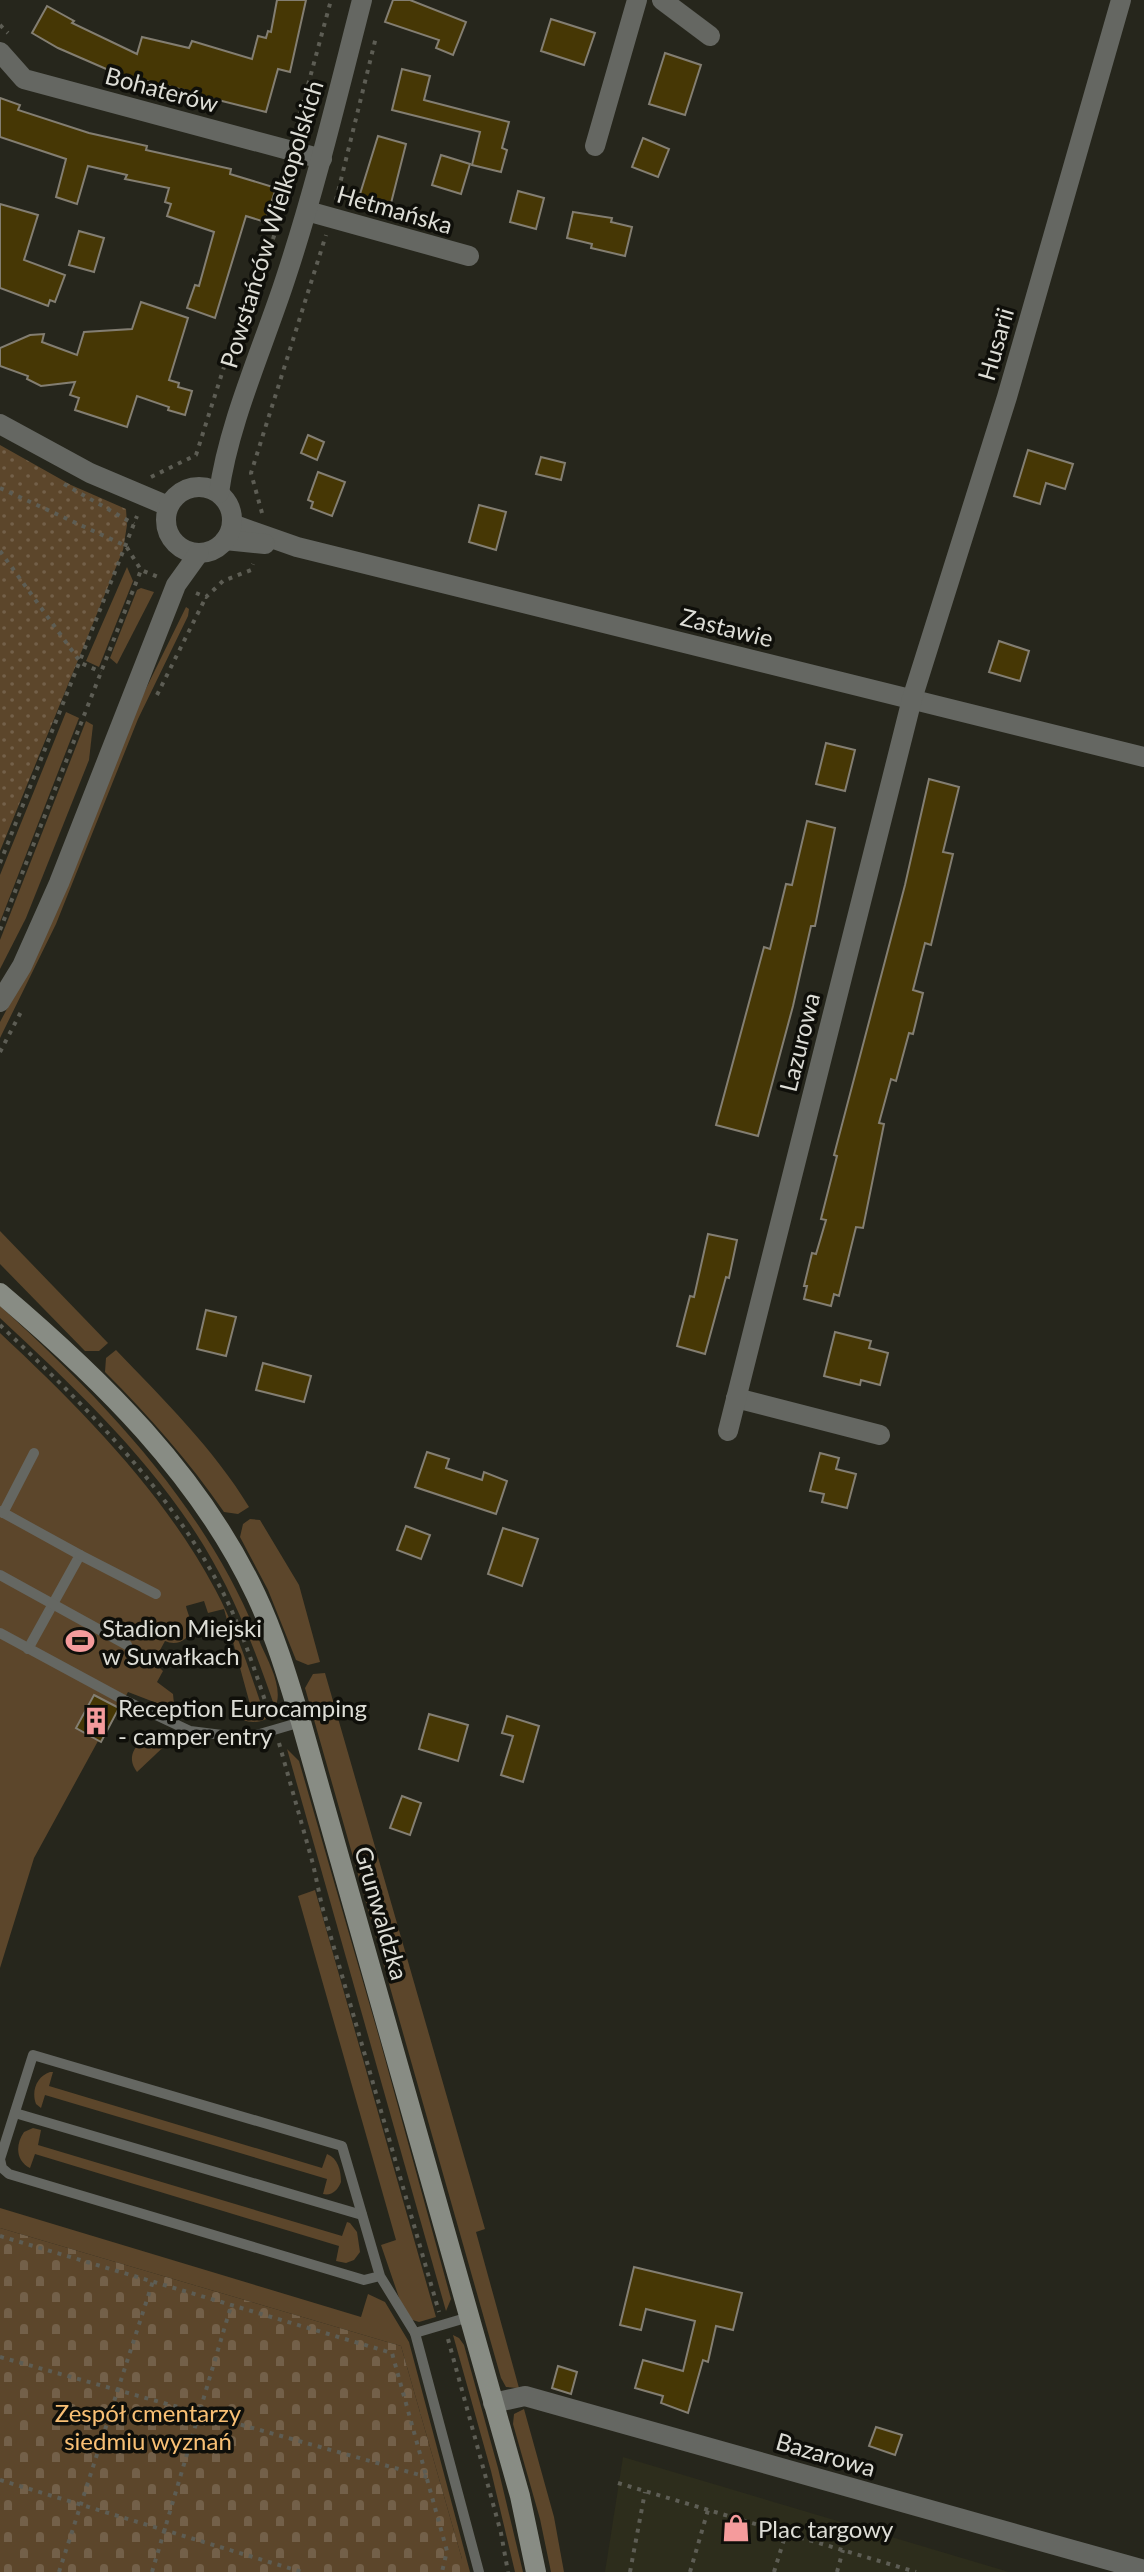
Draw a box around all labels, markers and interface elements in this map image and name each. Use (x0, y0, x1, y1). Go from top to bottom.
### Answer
street label: Bohaterów (102, 60, 222, 118)
street label: Powstańców Wielkopolskich (213, 77, 329, 371)
street label: Hetmańska (334, 179, 456, 239)
street label: Husarii (971, 304, 1019, 384)
street label: Zastawie (678, 602, 776, 652)
street label: Lazurowa (773, 990, 825, 1094)
place label: Stadion Miejski w Suwałkach (102, 1613, 262, 1670)
sports icon: Stadion Miejski w Suwałkach (65, 1626, 95, 1656)
place label: Reception Eurocamping - camper entry (118, 1693, 367, 1750)
building icon: Reception Eurocamping - camper entry (81, 1706, 111, 1736)
street label: Grunwaldzka (349, 1843, 415, 1983)
park label: Zespół cmentarzy siedmiu wyznań (55, 2398, 242, 2455)
street label: Bazarowa (773, 2426, 879, 2482)
shop icon: Plac targowy (721, 2513, 751, 2543)
place label: Plac targowy (758, 2514, 894, 2543)

